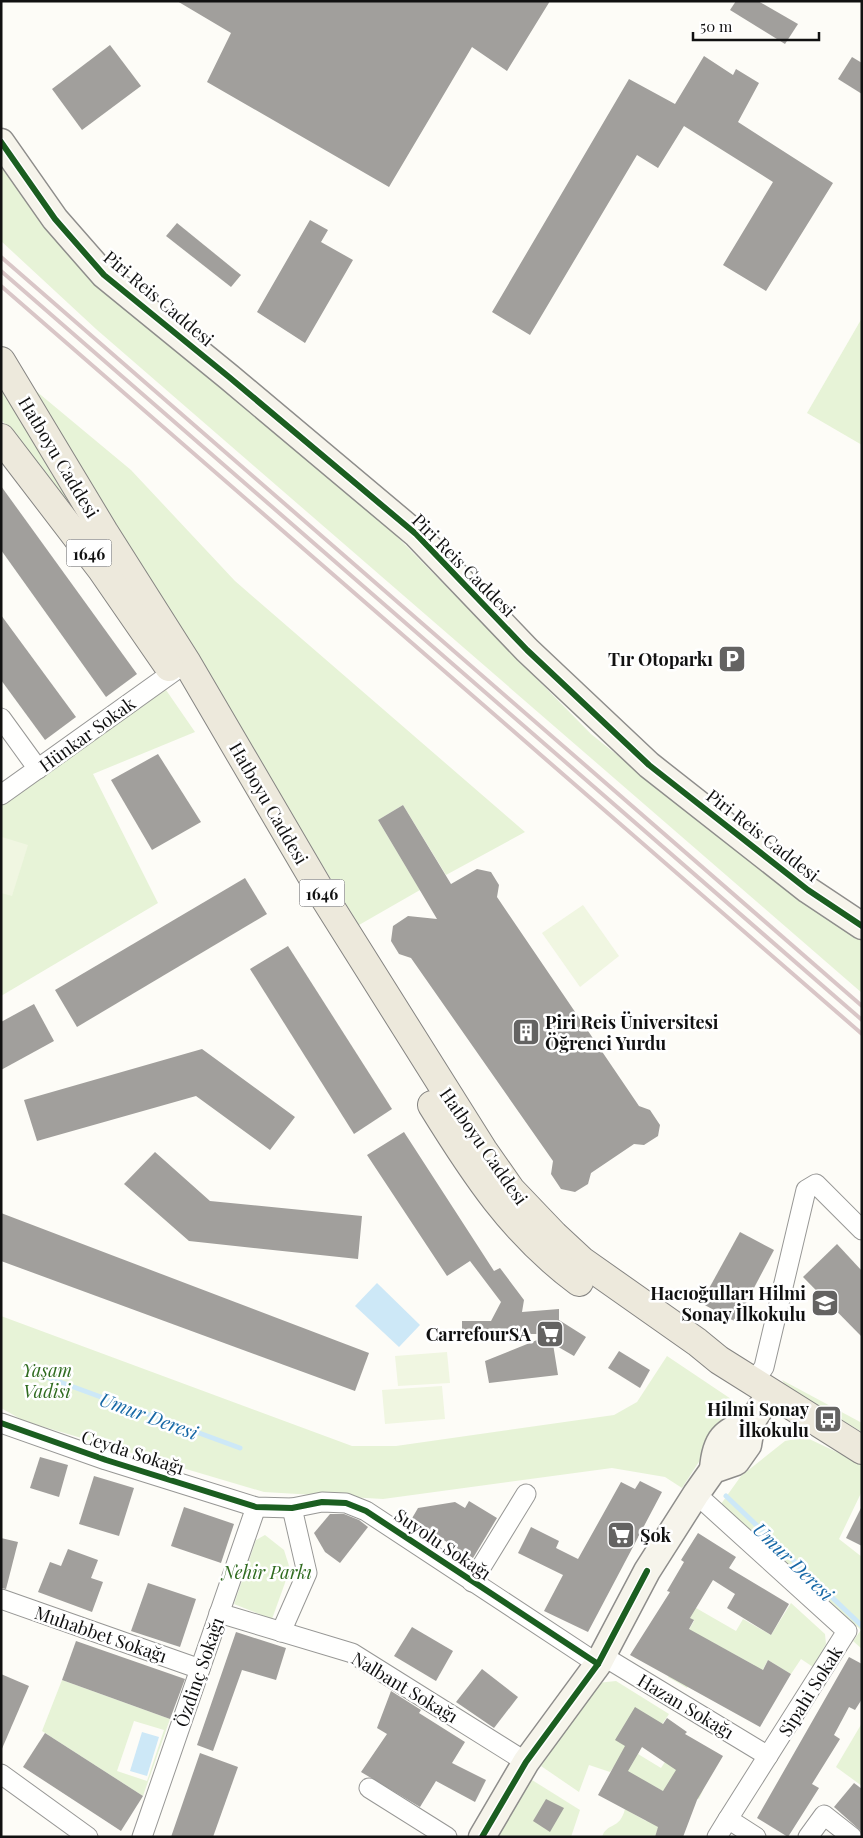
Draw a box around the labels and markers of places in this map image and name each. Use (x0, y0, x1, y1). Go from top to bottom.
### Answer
parking icon: Tır Otoparkı (717, 644, 747, 674)
place label: Tır Otoparkı (608, 647, 713, 671)
place label: Piri Reis Üniversitesi Öğrenci Yurdu (545, 1010, 719, 1055)
building icon: Piri Reis Üniversitesi Öğrenci Yurdu (511, 1017, 541, 1047)
place label: Hacıoğulları Hilmi Sonay İlkokulu (650, 1281, 806, 1326)
school or university icon: Hacıoğulları Hilmi Sonay İlkokulu (810, 1288, 840, 1318)
supermarket icon: CarrefourSA (535, 1319, 565, 1349)
place label: CarrefourSA (426, 1322, 532, 1346)
place label: Hilmi Sonay İlkokulu (707, 1397, 810, 1442)
bus stop icon: Hilmi Sonay İlkokulu (813, 1404, 843, 1434)
supermarket icon: Şok (606, 1520, 636, 1550)
place label: Şok (640, 1523, 672, 1547)

